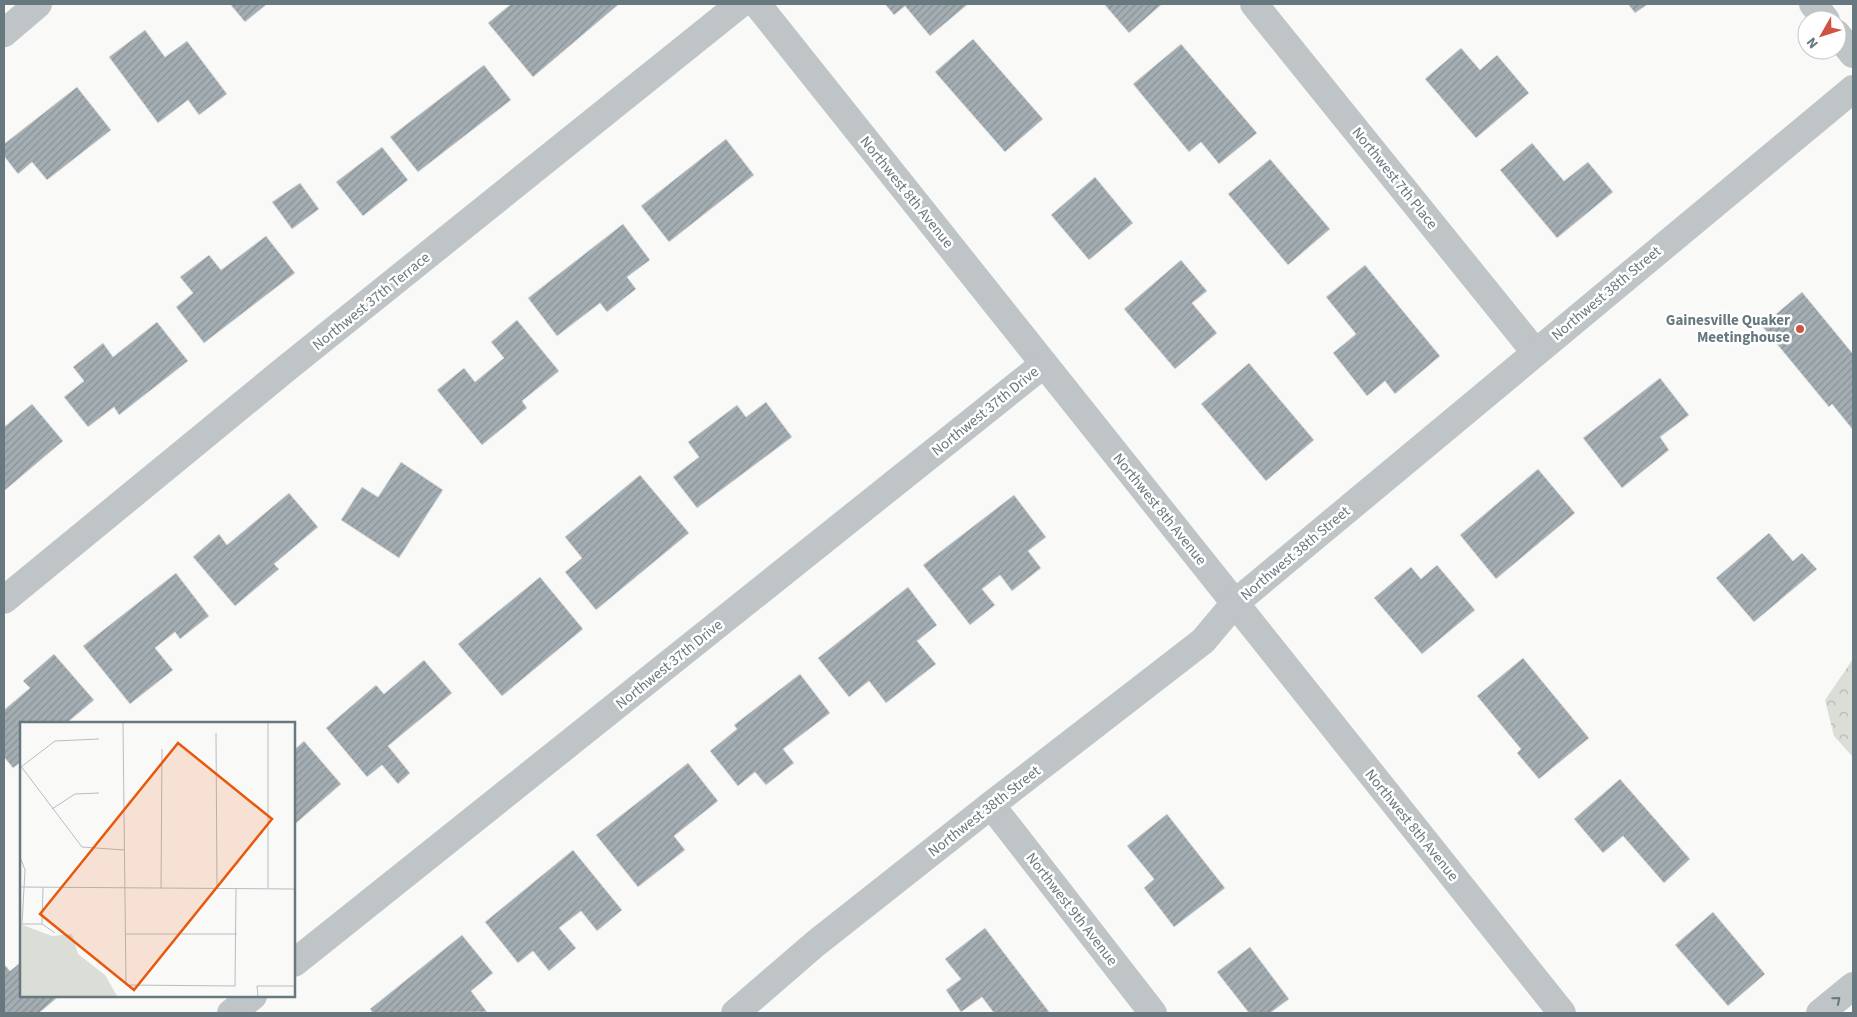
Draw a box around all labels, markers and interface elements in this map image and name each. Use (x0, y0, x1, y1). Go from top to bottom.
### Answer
north arrow (1797, 10, 1847, 60)
text: N (1802, 33, 1823, 52)
street label: Northwest 7th Place (1347, 123, 1442, 234)
street label: Northwest 8th Avenue (855, 132, 958, 253)
street label: Northwest 38th Street (1547, 241, 1666, 346)
street label: Northwest 37th Terrace (308, 247, 435, 355)
place label: Gainesville Quaker Meetinghouse (1666, 310, 1790, 348)
marker: Gainesville Quaker Meetinghouse (1794, 323, 1806, 335)
street label: Northwest 37th Drive (927, 362, 1043, 461)
street label: Northwest 8th Avenue (1108, 449, 1211, 570)
street label: Northwest 38th Street (1236, 501, 1355, 606)
street label: Northwest 37th Drive (611, 615, 727, 714)
inset map (20, 722, 295, 997)
street label: Northwest 38th Street (924, 761, 1045, 862)
street label: Northwest 8th Avenue (1360, 765, 1463, 886)
street label: Northwest 9th Avenue (1021, 848, 1122, 970)
one-way arrow (1831, 997, 1840, 1005)

